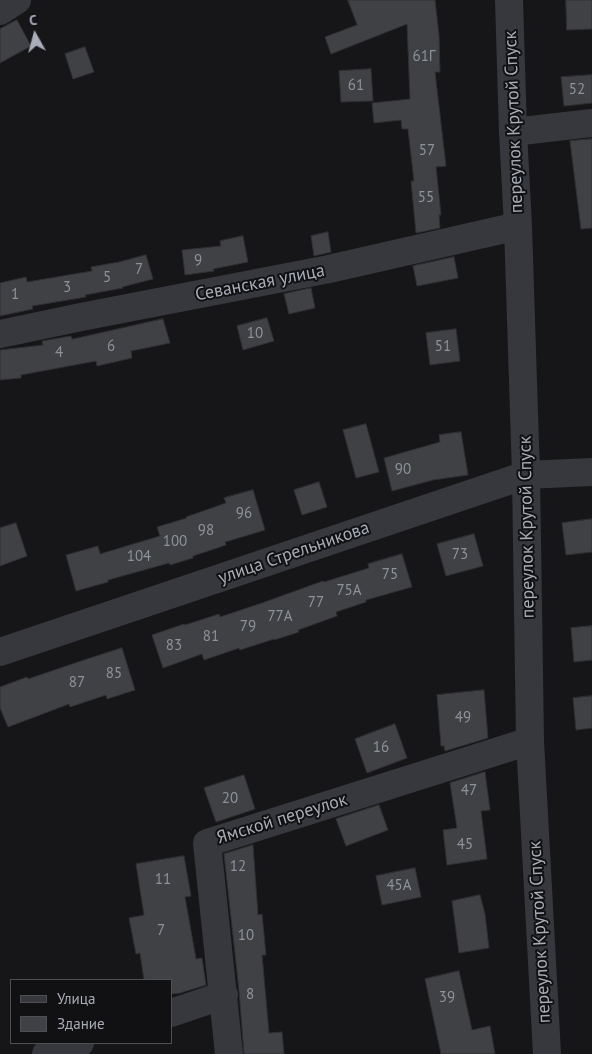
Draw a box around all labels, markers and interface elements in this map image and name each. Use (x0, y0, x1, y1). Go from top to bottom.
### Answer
north arrow (10, 10, 60, 60)
text: С (28, 11, 38, 30)
street label: переулок Крутой Спуск (500, 30, 528, 214)
house number: 61Г (413, 48, 435, 66)
house number: 61 (348, 77, 364, 95)
house number: 52 (569, 81, 585, 99)
house number: 57 (419, 142, 435, 160)
house number: 55 (418, 189, 434, 207)
house number: 9 (194, 252, 202, 270)
street label: Севанская улица (194, 260, 326, 306)
house number: 7 (135, 261, 143, 279)
house number: 5 (103, 269, 111, 287)
house number: 3 (63, 279, 71, 297)
house number: 1 (11, 286, 19, 304)
house number: 10 (247, 325, 263, 343)
house number: 6 (107, 338, 115, 356)
house number: 51 (435, 338, 451, 356)
house number: 4 (55, 344, 63, 362)
street label: переулок Крутой Спуск (515, 436, 539, 618)
house number: 90 (395, 461, 411, 479)
house number: 96 (236, 505, 252, 523)
street label: улица Стрельникова (216, 517, 372, 589)
house number: 98 (198, 522, 214, 540)
house number: 100 (163, 533, 187, 551)
house number: 73 (452, 546, 468, 564)
house number: 104 (127, 548, 151, 566)
house number: 75 (382, 566, 398, 584)
house number: 75А (336, 582, 362, 600)
house number: 77 (308, 594, 324, 612)
house number: 77А (267, 608, 293, 626)
house number: 79 (240, 618, 256, 636)
house number: 81 (203, 628, 219, 646)
house number: 83 (166, 637, 182, 655)
house number: 85 (106, 665, 122, 683)
house number: 87 (69, 674, 85, 692)
house number: 49 (455, 709, 471, 727)
house number: 16 (373, 739, 389, 757)
house number: 47 (461, 782, 477, 800)
street label: Ямской переулок (214, 789, 350, 849)
house number: 20 (222, 790, 238, 808)
house number: 45 (457, 836, 473, 854)
street label: переулок Крутой Спуск (524, 840, 556, 1024)
house number: 12 (230, 858, 246, 876)
house number: 11 (155, 871, 171, 889)
house number: 45А (386, 877, 412, 895)
house number: 7 (157, 922, 165, 940)
house number: 10 (238, 927, 254, 945)
legend (10, 979, 172, 1044)
house number: 8 (246, 986, 254, 1004)
text: Улица (57, 989, 95, 1008)
house number: 39 (439, 989, 455, 1007)
text: Здание (57, 1014, 105, 1033)

